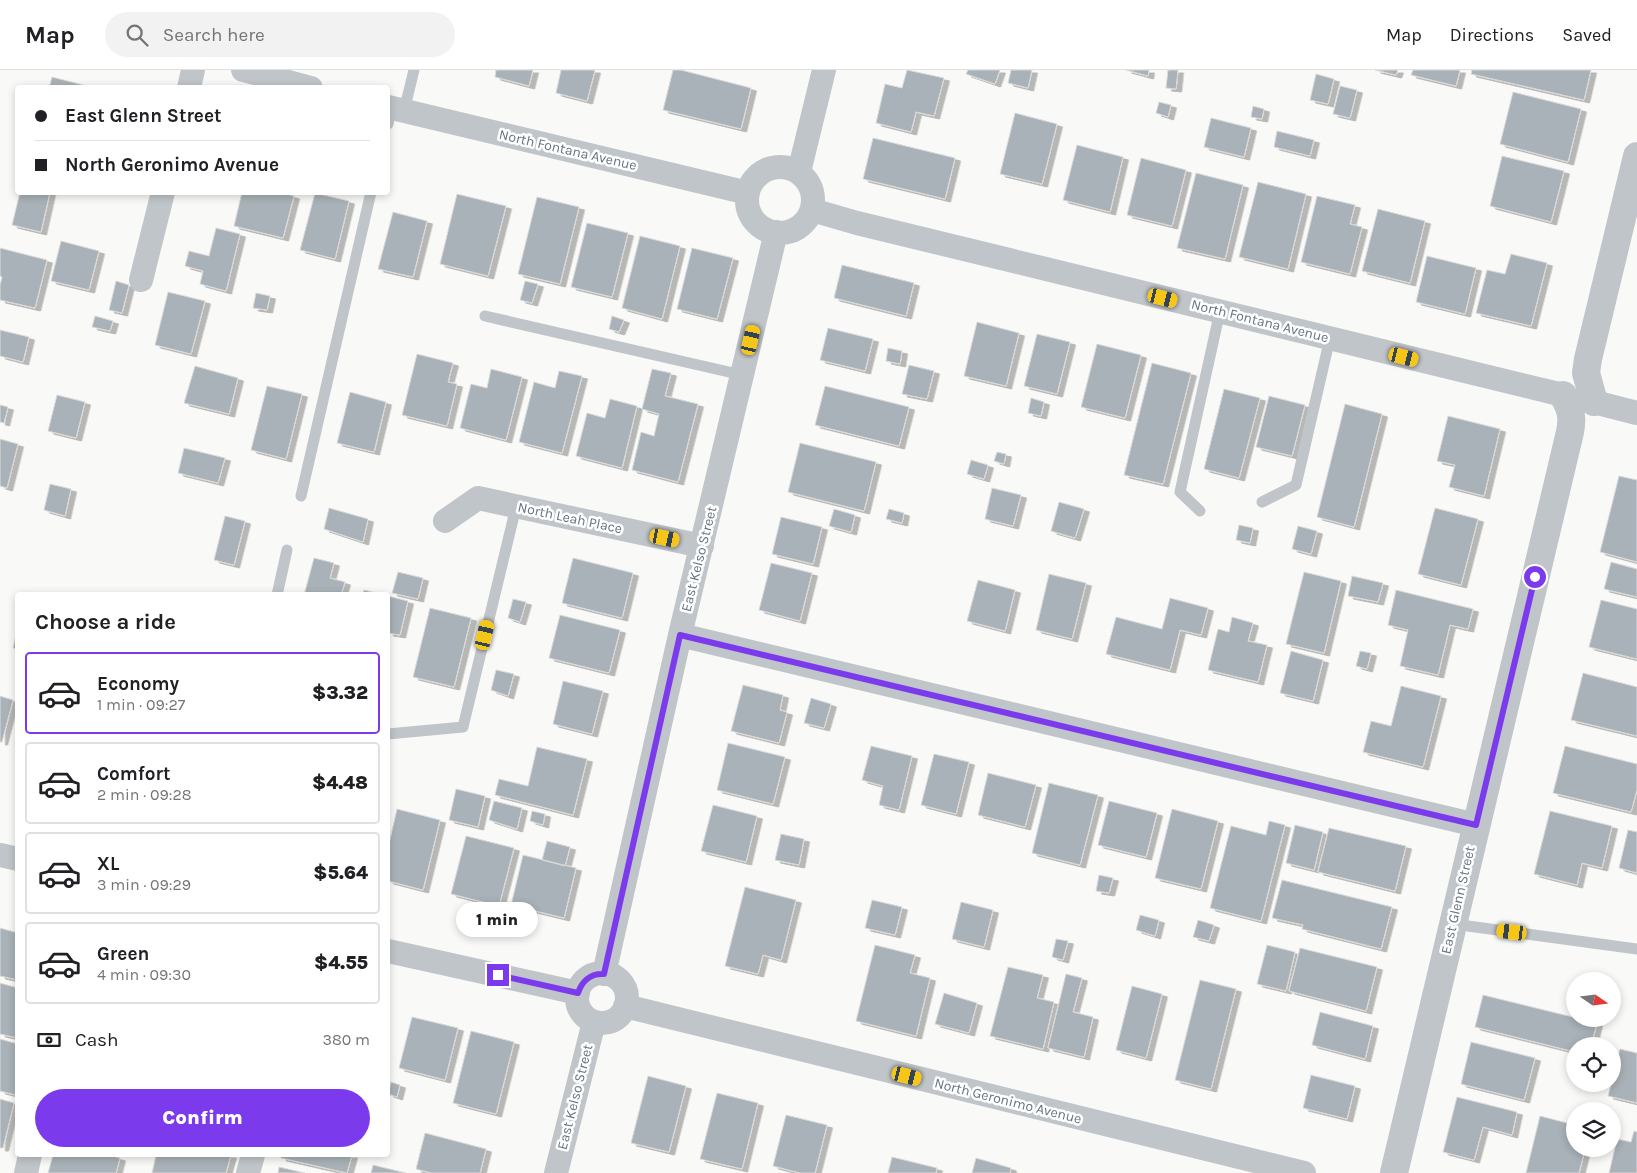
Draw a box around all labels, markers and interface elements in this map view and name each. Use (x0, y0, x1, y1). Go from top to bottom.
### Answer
search box (105, 12, 455, 57)
text: Map (25, 21, 75, 49)
icon: search (123, 21, 151, 49)
text: Search here (163, 24, 265, 46)
text: Map (1386, 24, 1422, 46)
text: Directions (1450, 24, 1534, 46)
text: Saved (1562, 24, 1612, 46)
text: East Glenn Street (65, 105, 222, 127)
street label: North Fontana Avenue (497, 126, 639, 174)
text: North Geronimo Avenue (65, 154, 279, 176)
car (1146, 287, 1179, 309)
street label: North Fontana Avenue (1190, 296, 1330, 346)
car (740, 324, 761, 356)
car (1387, 346, 1420, 368)
street label: North Leah Place (516, 499, 624, 537)
street label: East Kelso Street (678, 505, 720, 613)
car (648, 528, 681, 548)
route start (1524, 566, 1546, 588)
text: Choose a ride (35, 609, 176, 635)
car (474, 619, 495, 651)
icon: car (37, 671, 82, 716)
text: Economy (97, 673, 179, 695)
text: $3.32 (312, 682, 368, 704)
text: 1 min · 09:27 (97, 695, 185, 714)
icon: car (37, 761, 82, 806)
text: Comfort (97, 763, 171, 785)
text: $4.48 (312, 772, 368, 794)
text: 2 min · 09:28 (97, 785, 192, 804)
street label: East Glenn Street (1437, 844, 1479, 956)
icon: car (37, 851, 82, 896)
text: XL (97, 853, 119, 875)
text: $5.64 (313, 862, 368, 884)
text: 3 min · 09:29 (97, 875, 191, 894)
callout: 1 min (457, 902, 539, 938)
text: 1 min (476, 910, 518, 929)
car (1496, 923, 1527, 941)
icon: car (37, 941, 82, 986)
text: Green (97, 943, 149, 965)
text: $4.55 (314, 952, 368, 974)
route end (487, 964, 509, 986)
text: 4 min · 09:30 (97, 965, 191, 984)
north arrow (1566, 972, 1621, 1028)
map controls (1566, 972, 1621, 1157)
icon: cash (35, 1026, 63, 1054)
text: Cash (75, 1029, 119, 1051)
text: 380 m (322, 1030, 370, 1049)
button: locate (1566, 1037, 1621, 1092)
street label: East Kelso Street (554, 1043, 596, 1151)
car (890, 1065, 923, 1087)
street label: North Geronimo Avenue (933, 1074, 1083, 1128)
button: Confirm (35, 1089, 370, 1147)
button: layers (1566, 1102, 1621, 1157)

